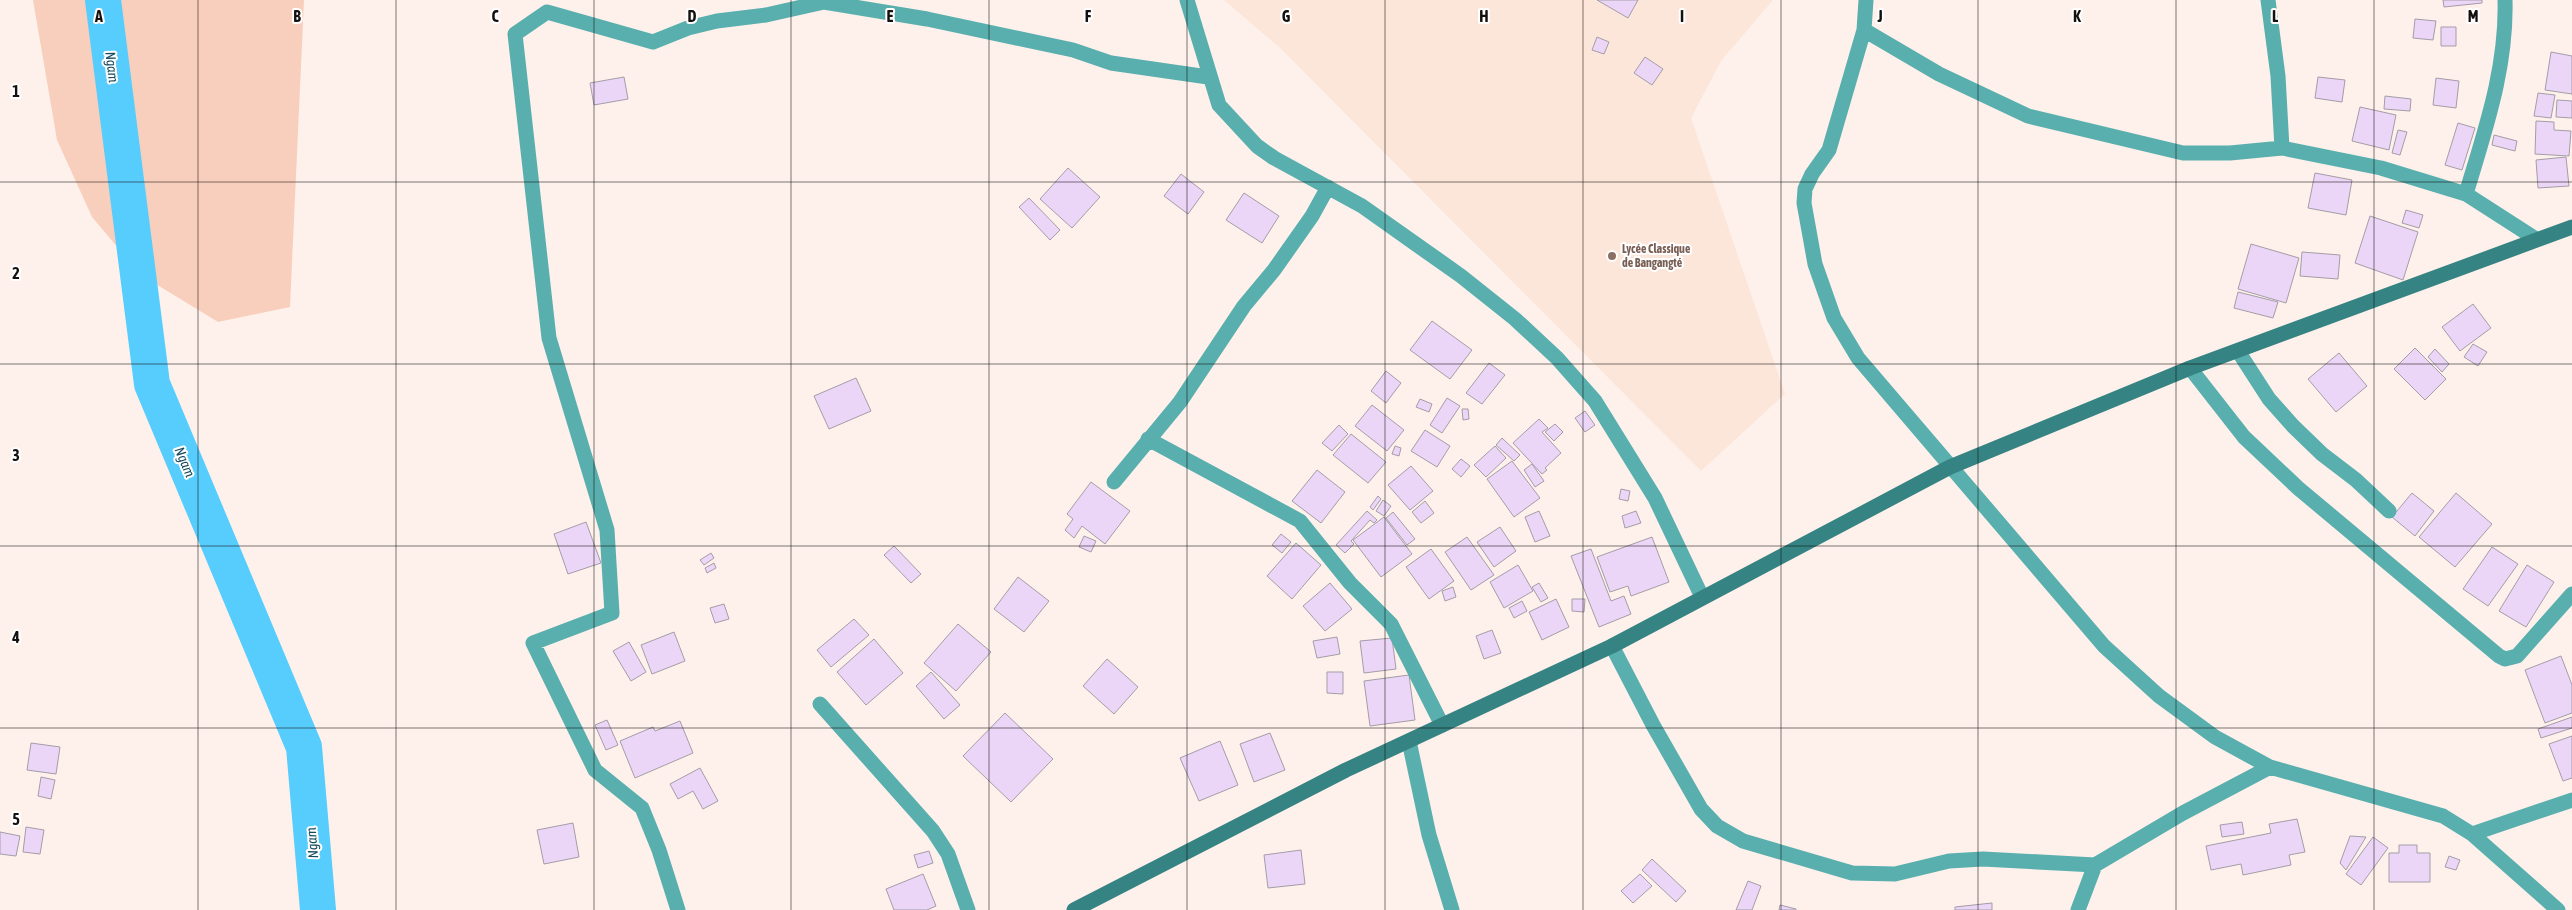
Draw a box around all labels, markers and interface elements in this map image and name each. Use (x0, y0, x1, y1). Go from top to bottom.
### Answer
text: A (94, 7, 103, 25)
text: B (293, 7, 301, 25)
text: C (491, 7, 499, 25)
text: D (688, 7, 697, 25)
text: E (887, 7, 894, 25)
text: F (1085, 7, 1092, 25)
text: G (1282, 7, 1291, 25)
text: H (1479, 7, 1489, 25)
text: I (1680, 7, 1684, 25)
text: J (1876, 7, 1883, 25)
text: K (2073, 7, 2081, 25)
text: L (2272, 7, 2279, 25)
text: M (2468, 7, 2478, 25)
water label: Ngam (102, 51, 122, 83)
text: 1 (12, 82, 20, 100)
place label: Lycée Classique de Bangangté (1622, 242, 1691, 270)
marker: Lycée Classique de Bangangté (1606, 250, 1618, 262)
text: 2 (12, 264, 20, 282)
water label: Ngam (172, 445, 198, 479)
text: 3 (12, 446, 20, 464)
text: 4 (11, 628, 20, 646)
text: 5 (12, 810, 20, 828)
water label: Ngam (303, 827, 321, 859)

